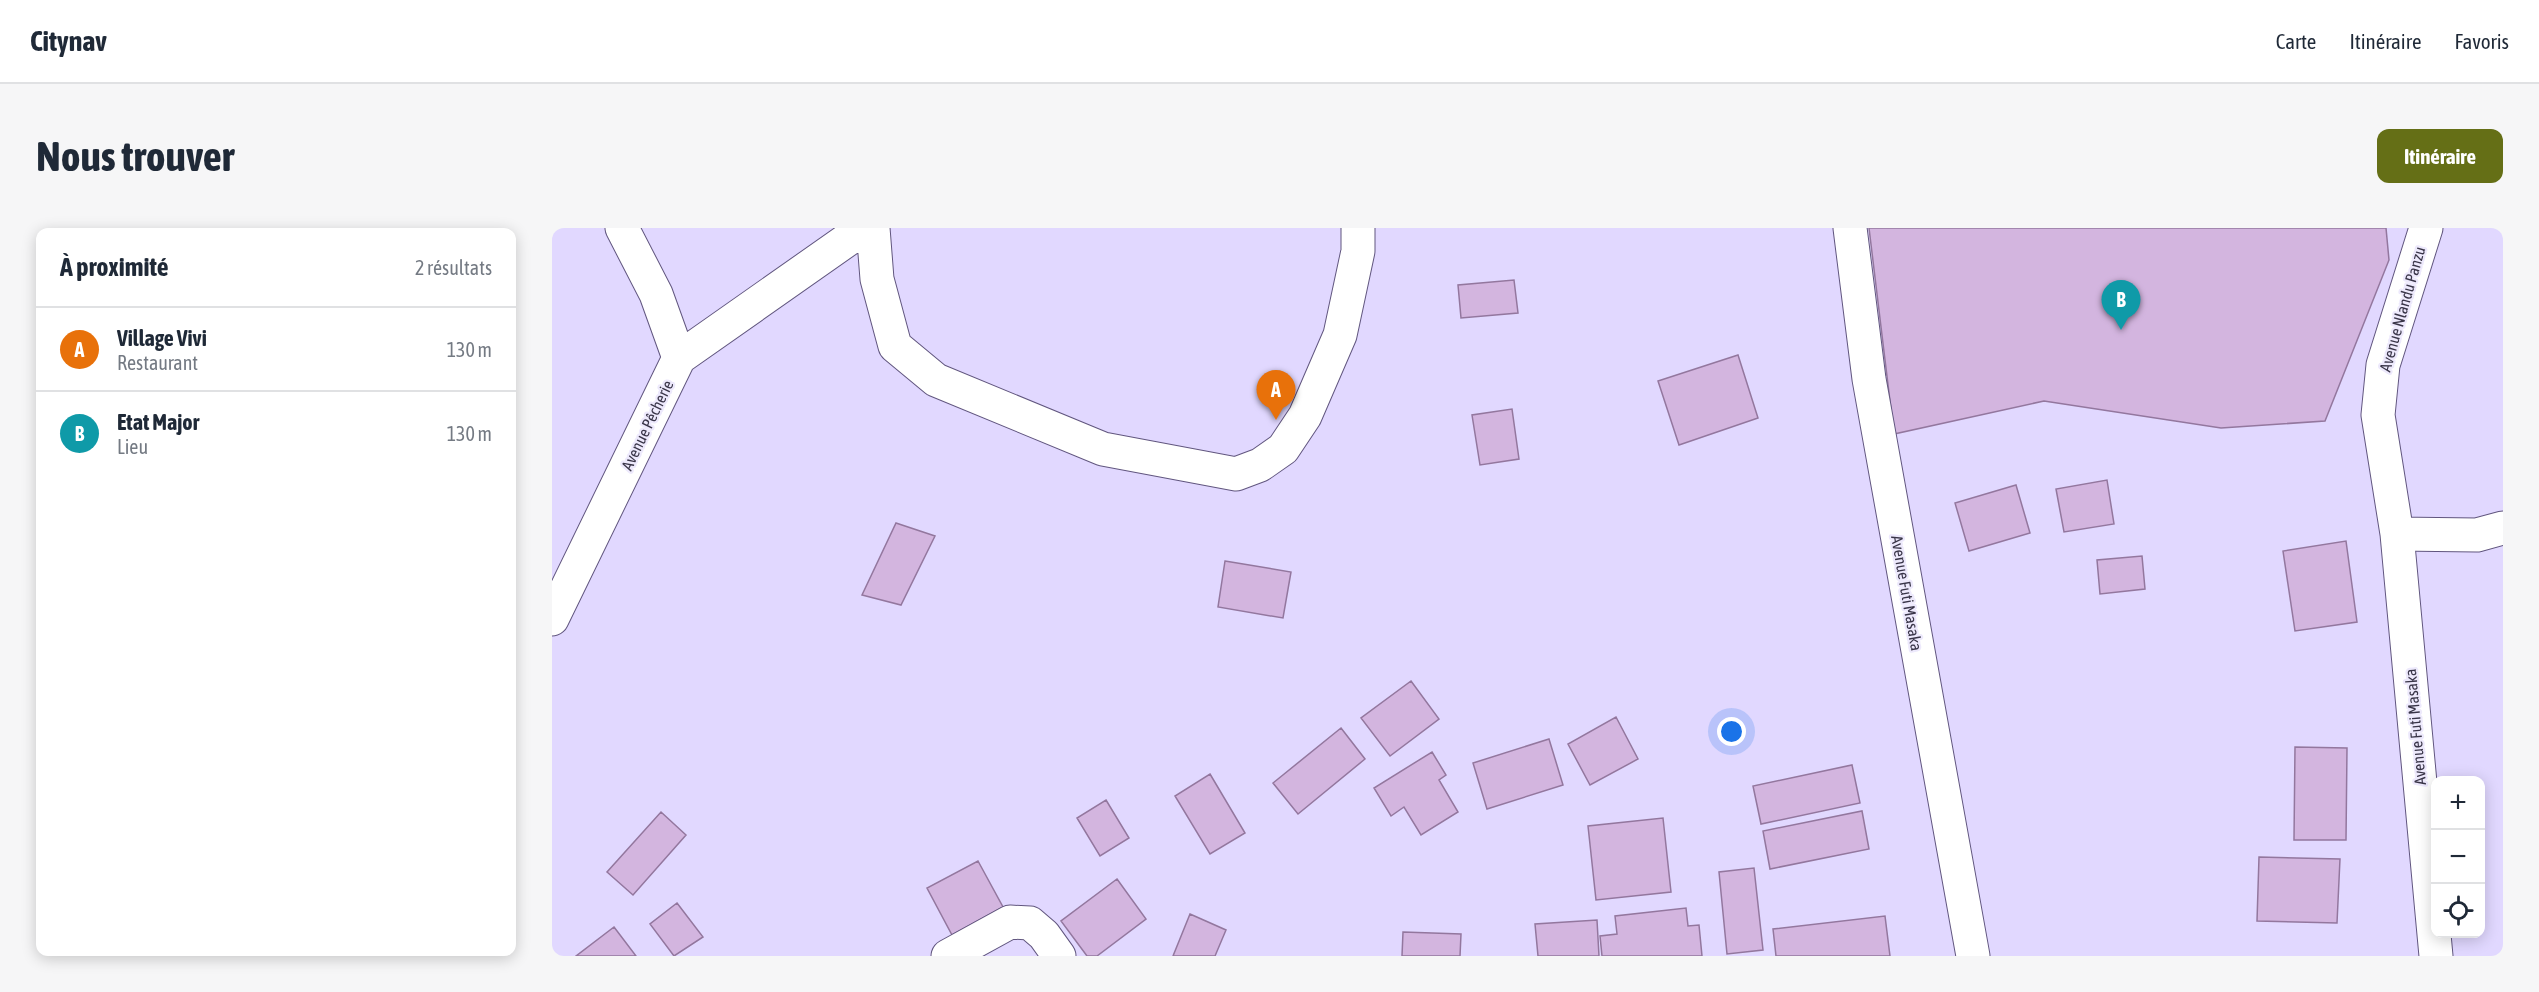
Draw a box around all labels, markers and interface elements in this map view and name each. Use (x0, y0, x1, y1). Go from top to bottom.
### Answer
text: Citynav (30, 25, 107, 57)
text: Carte (2276, 29, 2316, 53)
text: Itinéraire (2349, 29, 2421, 53)
text: Favoris (2454, 29, 2509, 53)
button: Itinéraire (2377, 129, 2503, 183)
text: Nous trouver (36, 132, 234, 180)
street label: Avenue Nlandu Panzu (2376, 244, 2428, 374)
text: À proximité (60, 252, 168, 282)
text: 2 résultats (415, 256, 492, 279)
pin: B (2102, 280, 2140, 330)
text: Village Vivi (117, 325, 207, 351)
text: A (75, 338, 84, 361)
text: 130 m (447, 338, 492, 361)
text: Restaurant (117, 351, 198, 374)
pin: A (1256, 370, 1296, 420)
street label: Avenue Pêcherie (617, 377, 677, 473)
text: Etat Major (117, 409, 199, 435)
text: B (75, 422, 84, 445)
text: 130 m (447, 422, 492, 445)
text: Lieu (117, 435, 148, 458)
street label: Avenue Futi Masaka (1888, 534, 1926, 652)
street label: Avenue Futi Masaka (2401, 668, 2429, 786)
your location (1717, 717, 1746, 746)
map controls (2431, 776, 2485, 938)
button: + (2431, 776, 2485, 830)
button: − (2431, 830, 2485, 884)
button: locate (2431, 884, 2485, 938)

